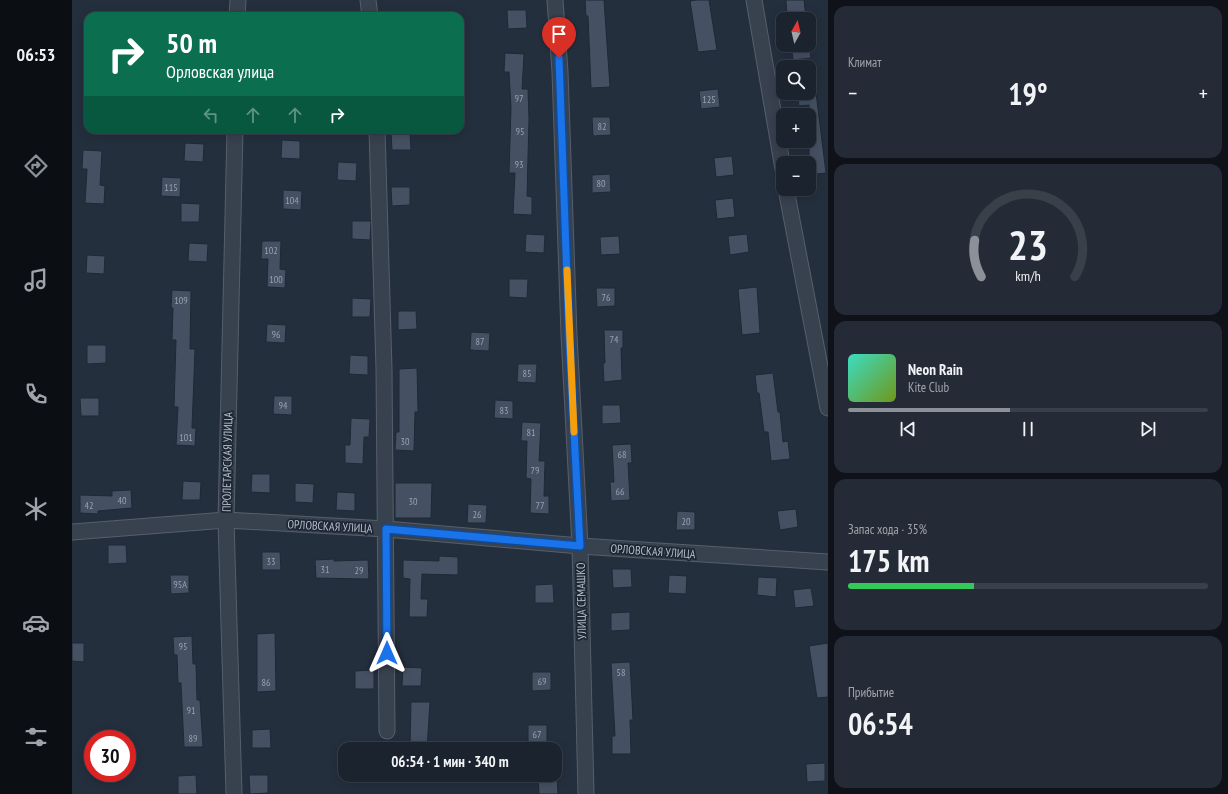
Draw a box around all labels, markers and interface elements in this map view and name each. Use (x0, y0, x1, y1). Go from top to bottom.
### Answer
north arrow (776, 12, 816, 52)
map controls (776, 12, 816, 196)
pin (542, 17, 576, 58)
icon: arrive (548, 23, 570, 45)
text: 50 m (166, 24, 217, 61)
icon: right (100, 28, 152, 80)
text: 06:53 (17, 43, 55, 66)
text: Климат (848, 54, 881, 71)
text: Орловская улица (166, 60, 274, 83)
button: search (776, 60, 816, 100)
text: 19° (1008, 74, 1048, 113)
text: − (848, 79, 857, 107)
text: + (1199, 79, 1208, 107)
house number: 97 (515, 92, 524, 105)
house number: 125 (702, 93, 716, 106)
icon: left (200, 104, 222, 126)
icon: ahead (242, 104, 264, 126)
icon: ahead (284, 104, 306, 126)
icon: right (326, 104, 348, 126)
button: + (776, 108, 816, 148)
house number: 82 (598, 120, 607, 133)
house number: 95 (516, 125, 525, 138)
icon: directions (22, 152, 50, 180)
button: − (776, 156, 816, 196)
house number: 93 (515, 158, 524, 171)
house number: 80 (597, 177, 606, 190)
house number: 115 (164, 181, 178, 194)
house number: 104 (285, 194, 299, 207)
text: 23 (1008, 218, 1048, 271)
house number: 102 (264, 244, 278, 257)
icon: music (22, 266, 50, 294)
text: km/h (1015, 266, 1041, 285)
house number: 100 (269, 273, 283, 286)
house number: 76 (602, 291, 611, 304)
house number: 109 (174, 294, 188, 307)
house number: 96 (272, 328, 281, 341)
house number: 74 (610, 333, 619, 346)
house number: 87 (476, 335, 485, 348)
text: Neon Rain (908, 360, 963, 379)
house number: 85 (523, 367, 532, 380)
text: Kite Club (908, 379, 949, 396)
icon: phone (22, 380, 50, 408)
house number: 94 (279, 399, 288, 412)
house number: 83 (500, 404, 509, 417)
street label: ПРОЛЕТАРСКАЯ УЛИЦА (219, 412, 235, 512)
icon: previous (897, 418, 919, 440)
icon: pause (1017, 418, 1039, 440)
icon: next (1137, 418, 1159, 440)
house number: 81 (527, 426, 536, 439)
house number: 101 (179, 431, 193, 444)
house number: 30 (401, 435, 410, 448)
house number: 68 (618, 448, 627, 461)
house number: 79 (531, 464, 540, 477)
house number: 66 (616, 485, 625, 498)
house number: 40 (118, 494, 127, 507)
icon: climate (22, 495, 50, 523)
house number: 30 (409, 495, 418, 508)
house number: 42 (85, 499, 94, 512)
house number: 77 (536, 499, 545, 512)
house number: 26 (473, 508, 482, 521)
house number: 20 (682, 515, 691, 528)
street label: ОРЛОВСКАЯ УЛИЦА (287, 516, 373, 536)
text: Запас хода · 35% (848, 521, 927, 538)
street label: ОРЛОВСКАЯ УЛИЦА (610, 541, 696, 561)
text: 175 km (848, 541, 929, 580)
house number: 33 (267, 555, 276, 568)
street label: УЛИЦА СЕМАШКО (573, 562, 589, 640)
house number: 31 (321, 563, 330, 576)
house number: 29 (355, 564, 364, 577)
house number: 95А (173, 578, 187, 591)
icon: car (22, 609, 50, 637)
position arrow (366, 632, 408, 674)
house number: 95 (179, 640, 188, 653)
house number: 58 (617, 666, 626, 679)
house number: 69 (538, 675, 547, 688)
house number: 86 (262, 676, 271, 689)
text: Прибытие (848, 684, 894, 701)
house number: 91 (187, 704, 196, 717)
text: 06:54 (848, 704, 913, 743)
icon: filters (22, 723, 50, 751)
house number: 67 (533, 728, 542, 741)
speed limit sign: 30 (84, 730, 136, 782)
house number: 89 (189, 732, 198, 745)
text: 06:54 · 1 мин · 340 m (391, 752, 509, 771)

